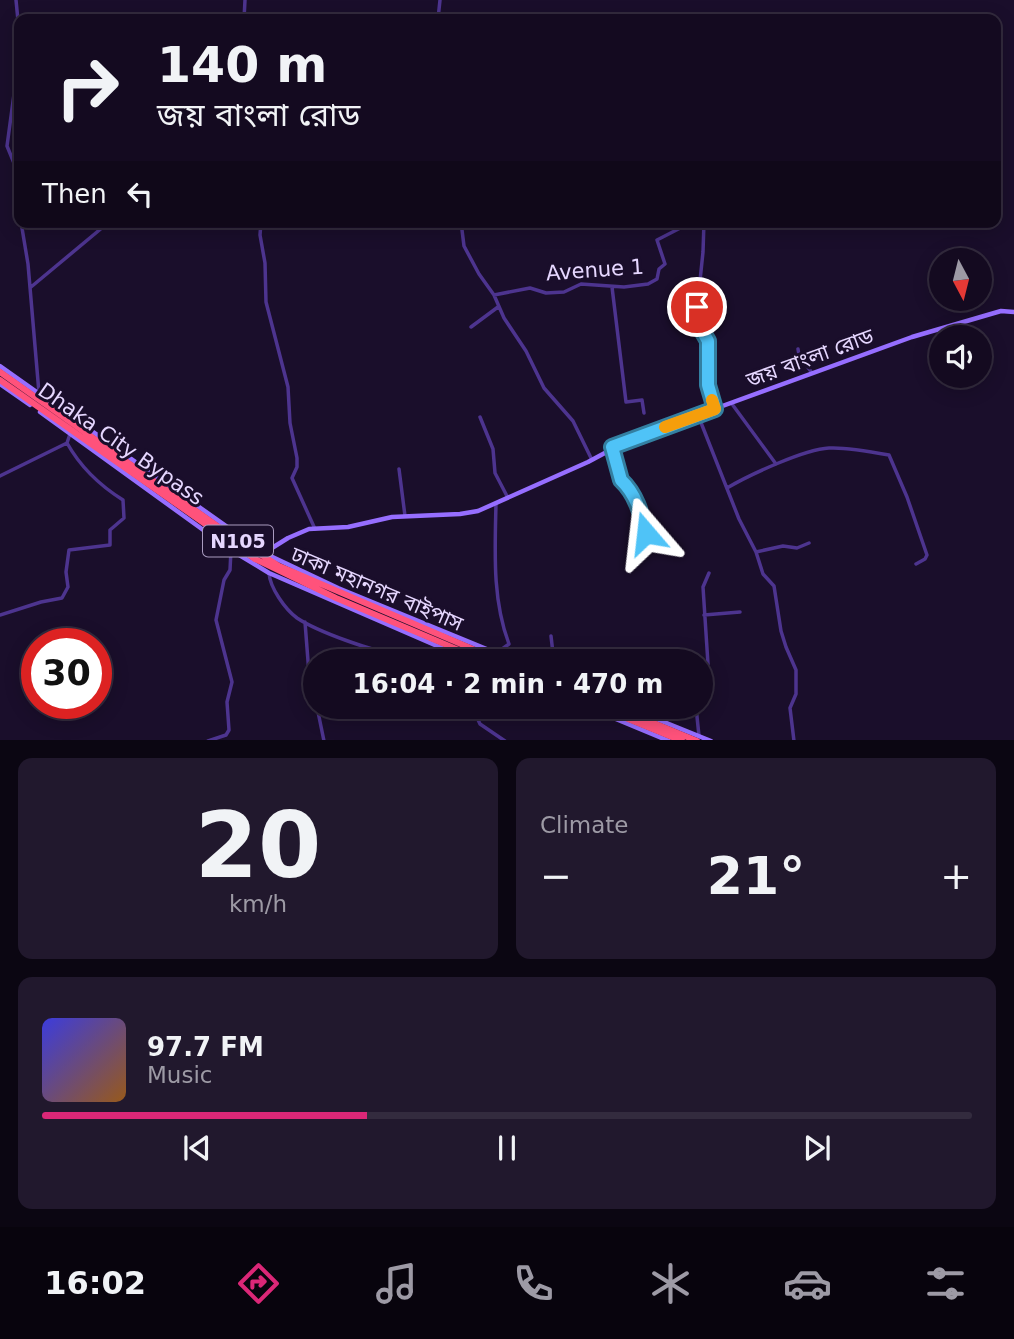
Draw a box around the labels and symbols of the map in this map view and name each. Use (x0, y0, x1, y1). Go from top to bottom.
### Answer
north arrow (929, 248, 992, 312)
street label: Avenue 1 (545, 255, 645, 285)
pin (667, 277, 727, 337)
street label: জয় বাংলা রোড (742, 324, 878, 392)
street label: Dhaka City Bypass (34, 378, 208, 510)
position arrow (609, 496, 683, 570)
road number: N105 (203, 526, 273, 556)
street label: ঢাকা মহানগর বাইপাস (287, 542, 467, 636)
speed limit sign: 30 (21, 628, 112, 719)

